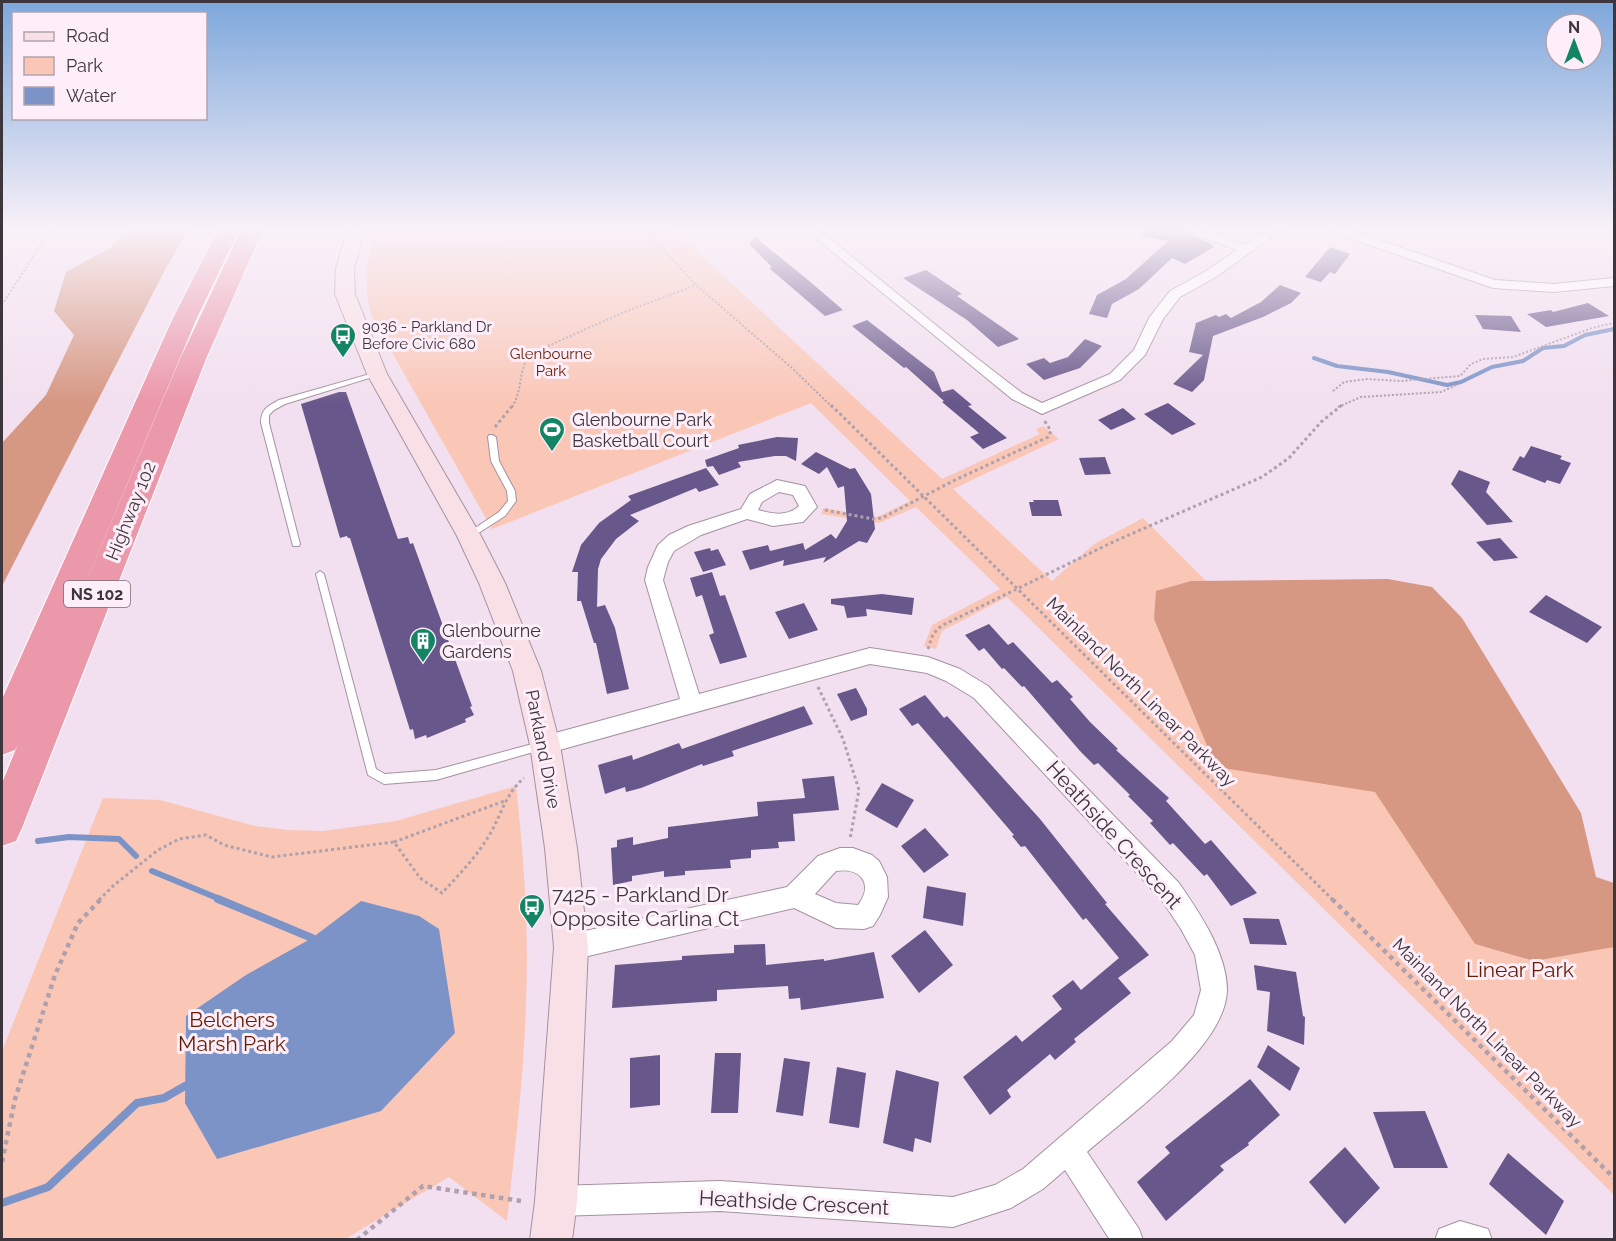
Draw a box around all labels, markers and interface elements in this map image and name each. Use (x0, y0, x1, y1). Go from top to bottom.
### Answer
legend (12, 12, 207, 120)
north arrow (1544, 12, 1604, 72)
text: N (1568, 18, 1580, 37)
text: Road (66, 25, 109, 46)
text: Park (66, 55, 103, 76)
text: Water (66, 85, 117, 106)
place label: 9036 - Parkland Dr Before Civic 680 (362, 318, 493, 353)
bus stop icon: 9036 - Parkland Dr Before Civic 680 (328, 321, 358, 359)
park label: Glenbourne Park (510, 345, 592, 380)
place label: Glenbourne Park Basketball Court (572, 409, 713, 451)
sports icon: Glenbourne Park Basketball Court (537, 415, 567, 453)
street label: Highway 102 (101, 458, 160, 563)
road number: NS 102 (64, 581, 130, 607)
street label: Mainland North Linear Parkway (1042, 593, 1241, 791)
place label: Glenbourne Gardens (442, 620, 541, 662)
building icon: Glenbourne Gardens (408, 626, 438, 664)
street label: Parkland Drive (522, 688, 565, 811)
street label: Heathside Crescent (1041, 755, 1187, 914)
place label: 7425 - Parkland Dr Opposite Carlina Ct (552, 882, 739, 931)
bus stop icon: 7425 - Parkland Dr Opposite Carlina Ct (517, 892, 547, 930)
street label: Mainland North Linear Parkway (1388, 934, 1587, 1132)
park label: Linear Park (1466, 957, 1574, 982)
park label: Belchers Marsh Park (178, 1007, 286, 1056)
street label: Heathside Crescent (698, 1185, 890, 1220)

